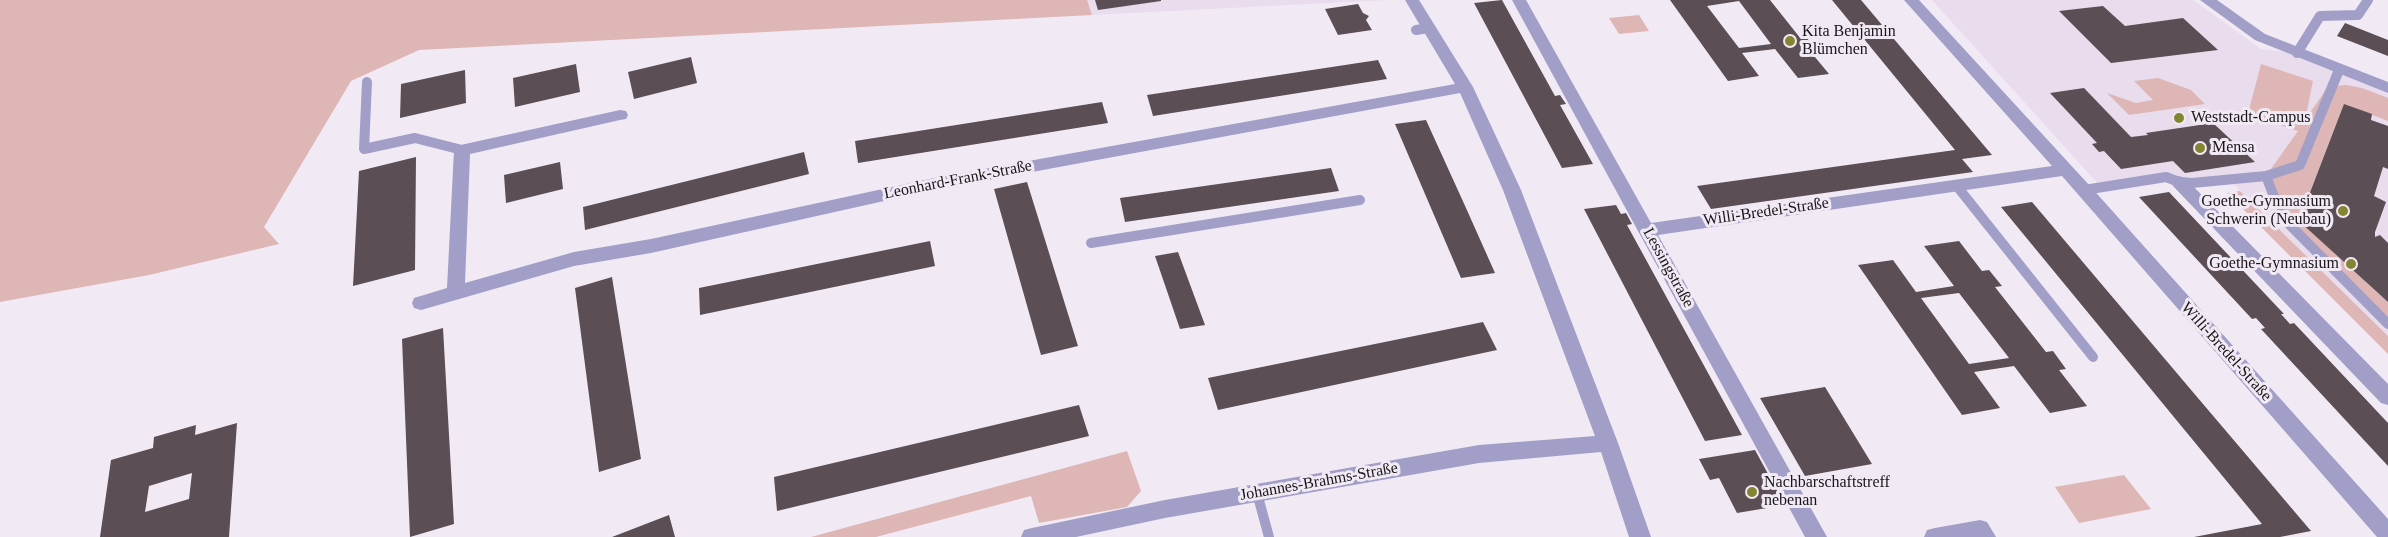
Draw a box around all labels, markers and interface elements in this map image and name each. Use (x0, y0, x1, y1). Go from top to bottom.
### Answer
place label: Kita Benjamin Blümchen (1802, 22, 1896, 60)
marker: Kita Benjamin Blümchen (1783, 34, 1797, 48)
place label: Weststadt-Campus (2191, 108, 2311, 128)
marker: Weststadt-Campus (2172, 111, 2186, 125)
place label: Mensa (2212, 138, 2255, 158)
marker: Mensa (2193, 141, 2207, 155)
street label: Leonhard-Frank-Straße (882, 156, 1034, 204)
place label: Goethe-Gymnasium Schwerin (Neubau) (2201, 192, 2331, 230)
street label: Willi-Bredel-Straße (1702, 194, 1830, 230)
marker: Goethe-Gymnasium Schwerin (Neubau) (2336, 204, 2350, 218)
street label: Lessingstraße (1638, 225, 1698, 311)
place label: Goethe-Gymnasium (2209, 254, 2339, 274)
marker: Goethe-Gymnasium (2344, 257, 2358, 271)
street label: Willi-Bredel-Straße (2177, 299, 2275, 405)
street label: Johannes-Brahms-Straße (1239, 459, 1399, 505)
place label: Nachbarschaftstreff nebenan (1764, 473, 1890, 511)
marker: Nachbarschaftstreff nebenan (1745, 485, 1759, 499)

